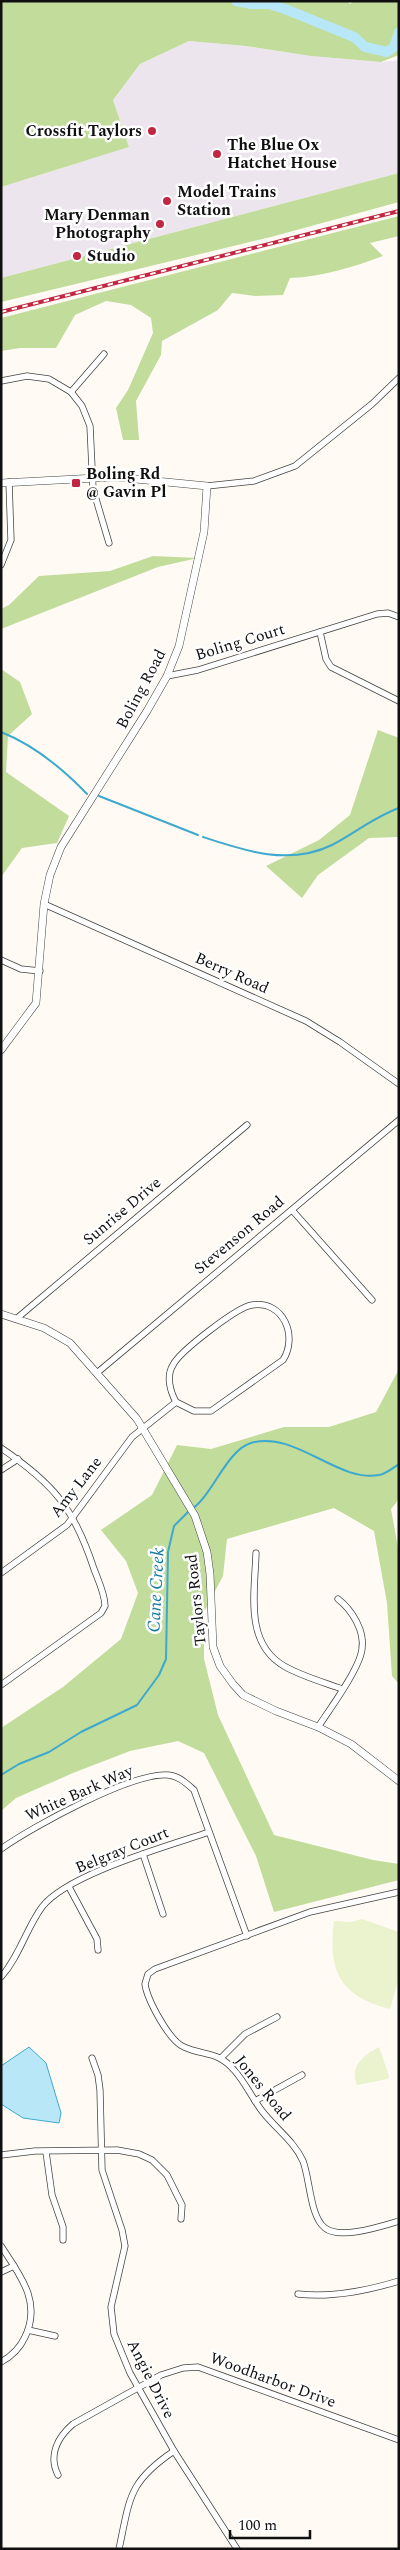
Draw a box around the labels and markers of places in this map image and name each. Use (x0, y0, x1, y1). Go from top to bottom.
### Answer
place label: Crossfit Taylors (25, 119, 142, 143)
marker: Crossfit Taylors (146, 125, 158, 137)
place label: The Blue Ox Hatchet House (227, 133, 337, 175)
marker: The Blue Ox Hatchet House (211, 148, 223, 160)
place label: Model Trains Station (177, 180, 277, 222)
marker: Model Trains Station (161, 195, 173, 207)
place label: Mary Denman Photography (44, 203, 151, 245)
marker: Mary Denman Photography (154, 218, 166, 230)
place label: Studio (87, 244, 135, 268)
marker: Studio (71, 250, 83, 262)
place label: Boling Rd @ Gavin Pl (86, 462, 166, 504)
marker: Boling Rd @ Gavin Pl (70, 477, 82, 489)

